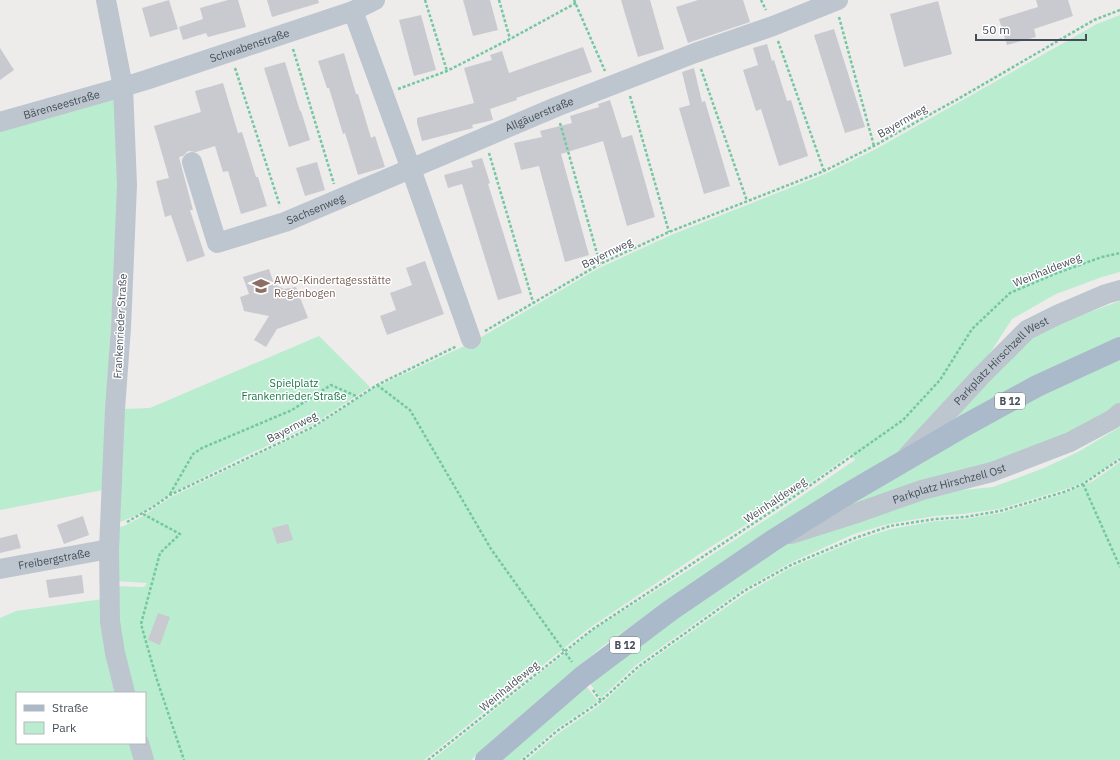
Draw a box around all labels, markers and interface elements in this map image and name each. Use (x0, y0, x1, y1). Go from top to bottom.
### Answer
scale bar (976, 16, 1086, 42)
text: 50 m (982, 22, 1010, 37)
street label: Schwabenstraße (208, 26, 291, 65)
street label: Bärenseestraße (22, 87, 101, 122)
street label: Allgäuerstraße (503, 94, 576, 135)
street label: Bayernweg (875, 101, 929, 141)
street label: Sachsenweg (284, 190, 347, 228)
street label: Bayernweg (579, 235, 635, 271)
street label: Weinhaldeweg (1011, 250, 1083, 290)
street label: Frankenrieder Straße (110, 273, 130, 379)
place label: AWO-Kindertagesstätte Regenbogen (274, 273, 391, 300)
school or university icon: AWO-Kindertagesstätte Regenbogen (251, 276, 271, 296)
street label: Parkplatz Hirschzell West (951, 313, 1051, 408)
park label: Spielplatz Frankenrieder Straße (241, 376, 347, 403)
road number: B 12 (995, 393, 1025, 409)
street label: Bayernweg (264, 408, 320, 446)
street label: Parkplatz Hirschzell Ost (891, 460, 1008, 507)
street label: Weinhaldeweg (741, 474, 809, 526)
street label: Freibergstraße (17, 546, 91, 573)
road number: B 12 (610, 637, 640, 653)
street label: Weinhaldeweg (476, 658, 542, 714)
legend (16, 692, 146, 744)
text: Straße (52, 700, 89, 715)
text: Park (52, 720, 77, 735)

